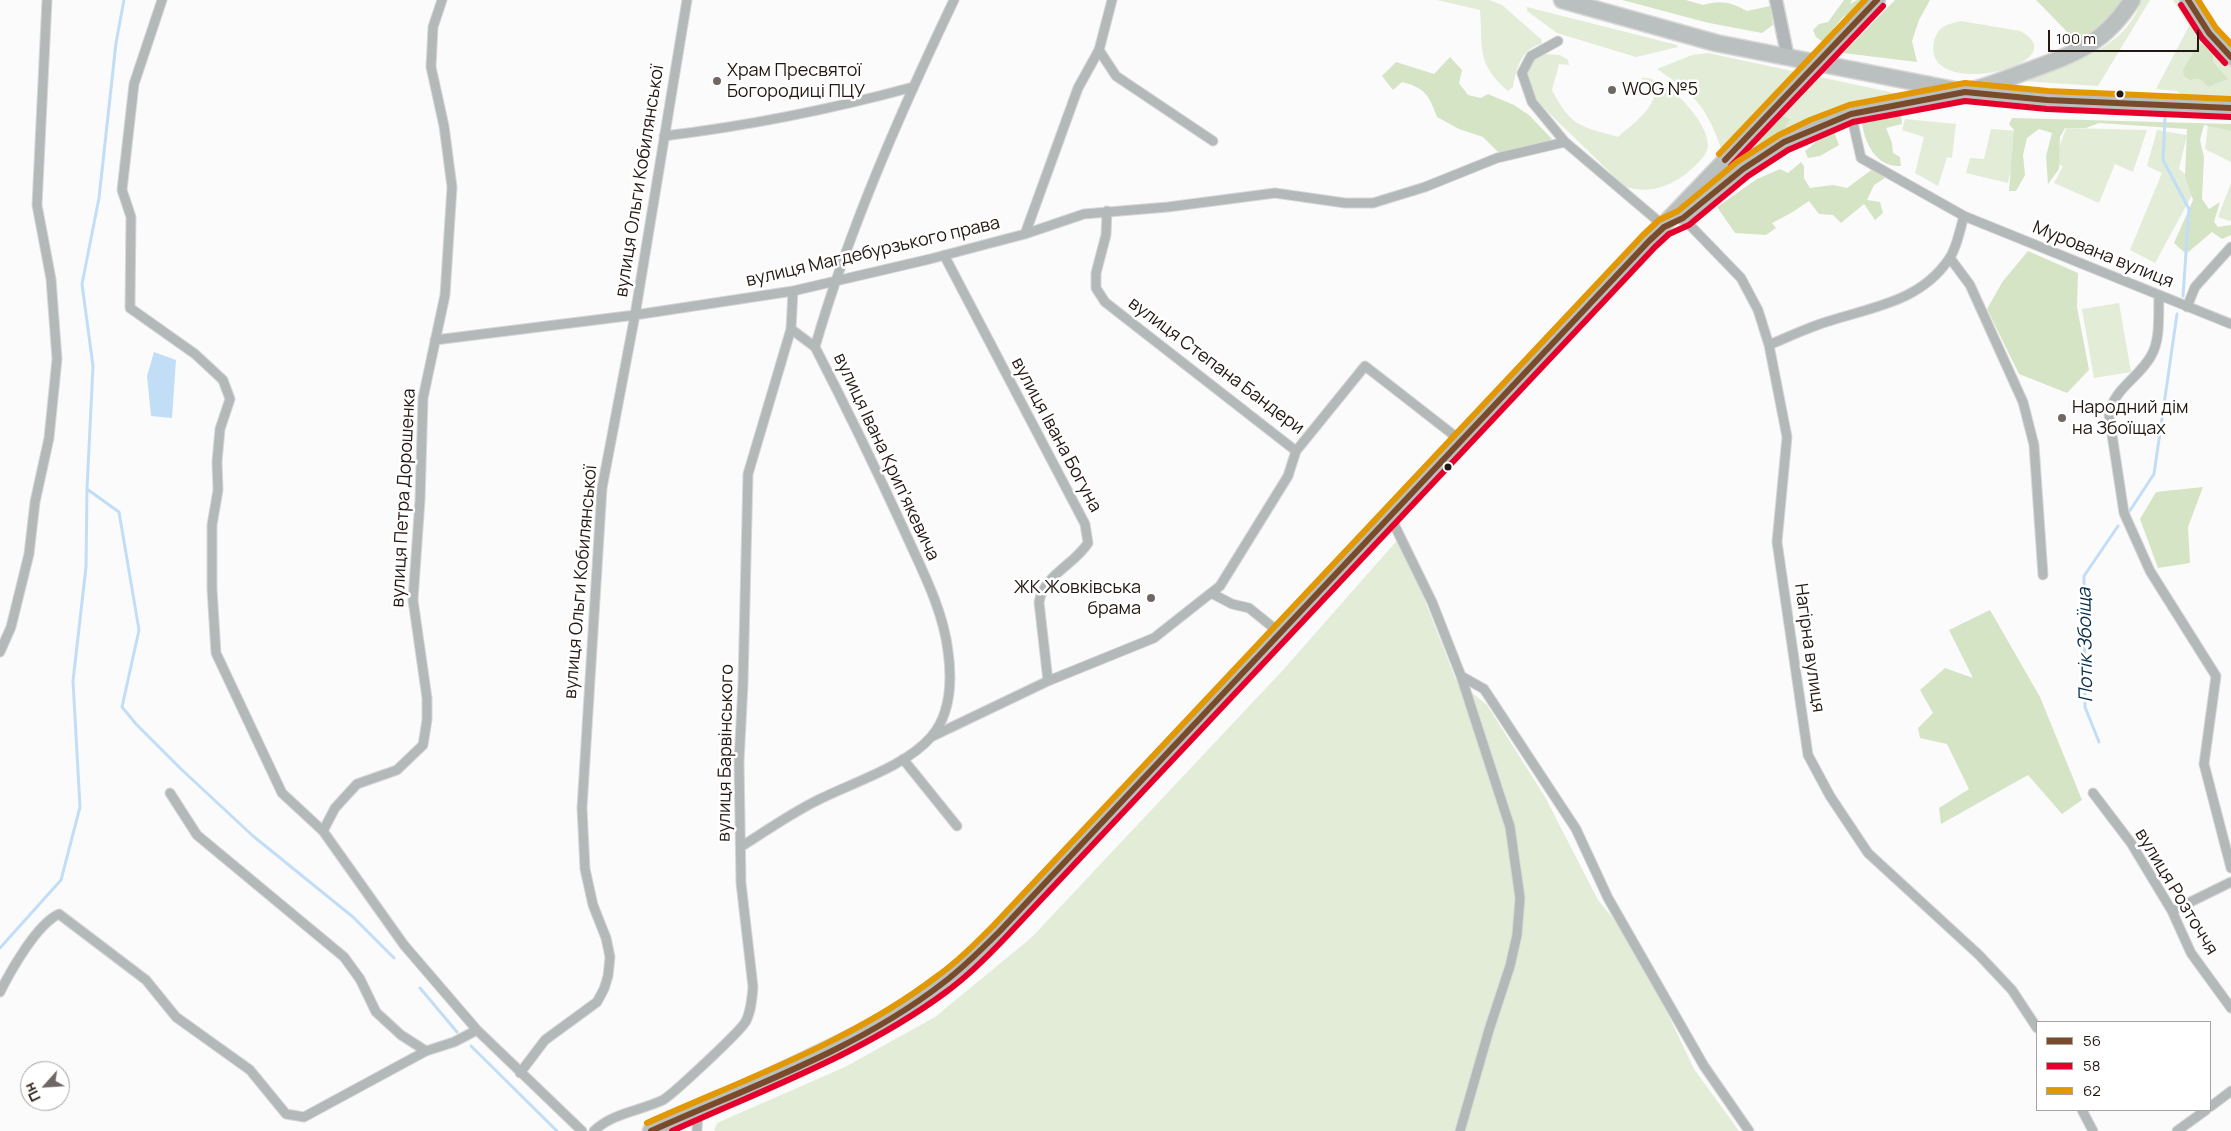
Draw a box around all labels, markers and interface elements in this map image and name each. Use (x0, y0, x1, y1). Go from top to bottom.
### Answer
scale bar (2051, 20, 2202, 52)
text: 100 m (2056, 28, 2096, 49)
place label: Храм Пресвятої Богородиці ПЦУ (727, 60, 865, 102)
street label: вулиця Ольги Кобилянської (611, 63, 669, 299)
marker: Храм Пресвятої Богородиці ПЦУ (711, 75, 723, 87)
place label: WOG №5 (1622, 79, 1698, 101)
marker: WOG №5 (1606, 84, 1618, 96)
unlabelled marker (2115, 89, 2125, 99)
street label: вулиця Магдебурзького права (744, 212, 1002, 292)
street label: Мурована вулиця (2029, 217, 2177, 293)
street label: вулиця Степана Бандери (1124, 293, 1308, 439)
street label: вулиця Івана Крипʼякевича (828, 350, 944, 564)
street label: вулиця Івана Богуна (1006, 354, 1106, 516)
street label: вулиця Петра Дорошенка (387, 388, 421, 608)
place label: Народний дім на Збоїщах (2072, 397, 2189, 439)
marker: Народний дім на Збоїщах (2056, 412, 2068, 424)
unlabelled marker (1443, 462, 1453, 472)
street label: вулиця Ольги Кобилянської (560, 464, 602, 700)
place label: ЖК Жовківська брама (1014, 577, 1141, 620)
street label: Нагірна вулиця (1789, 582, 1829, 714)
water label: Потік Збоїща (2074, 587, 2098, 703)
marker: ЖК Жовківська брама (1145, 592, 1157, 604)
street label: вулиця Барвінського (714, 664, 738, 842)
street label: вулиця Розточчя (2130, 825, 2222, 959)
legend (2036, 1021, 2211, 1111)
text: 56 (2083, 1030, 2101, 1051)
text: 58 (2083, 1055, 2100, 1076)
north arrow (20, 1061, 70, 1111)
text: Пн (19, 1080, 45, 1105)
text: 62 (2083, 1080, 2101, 1101)

